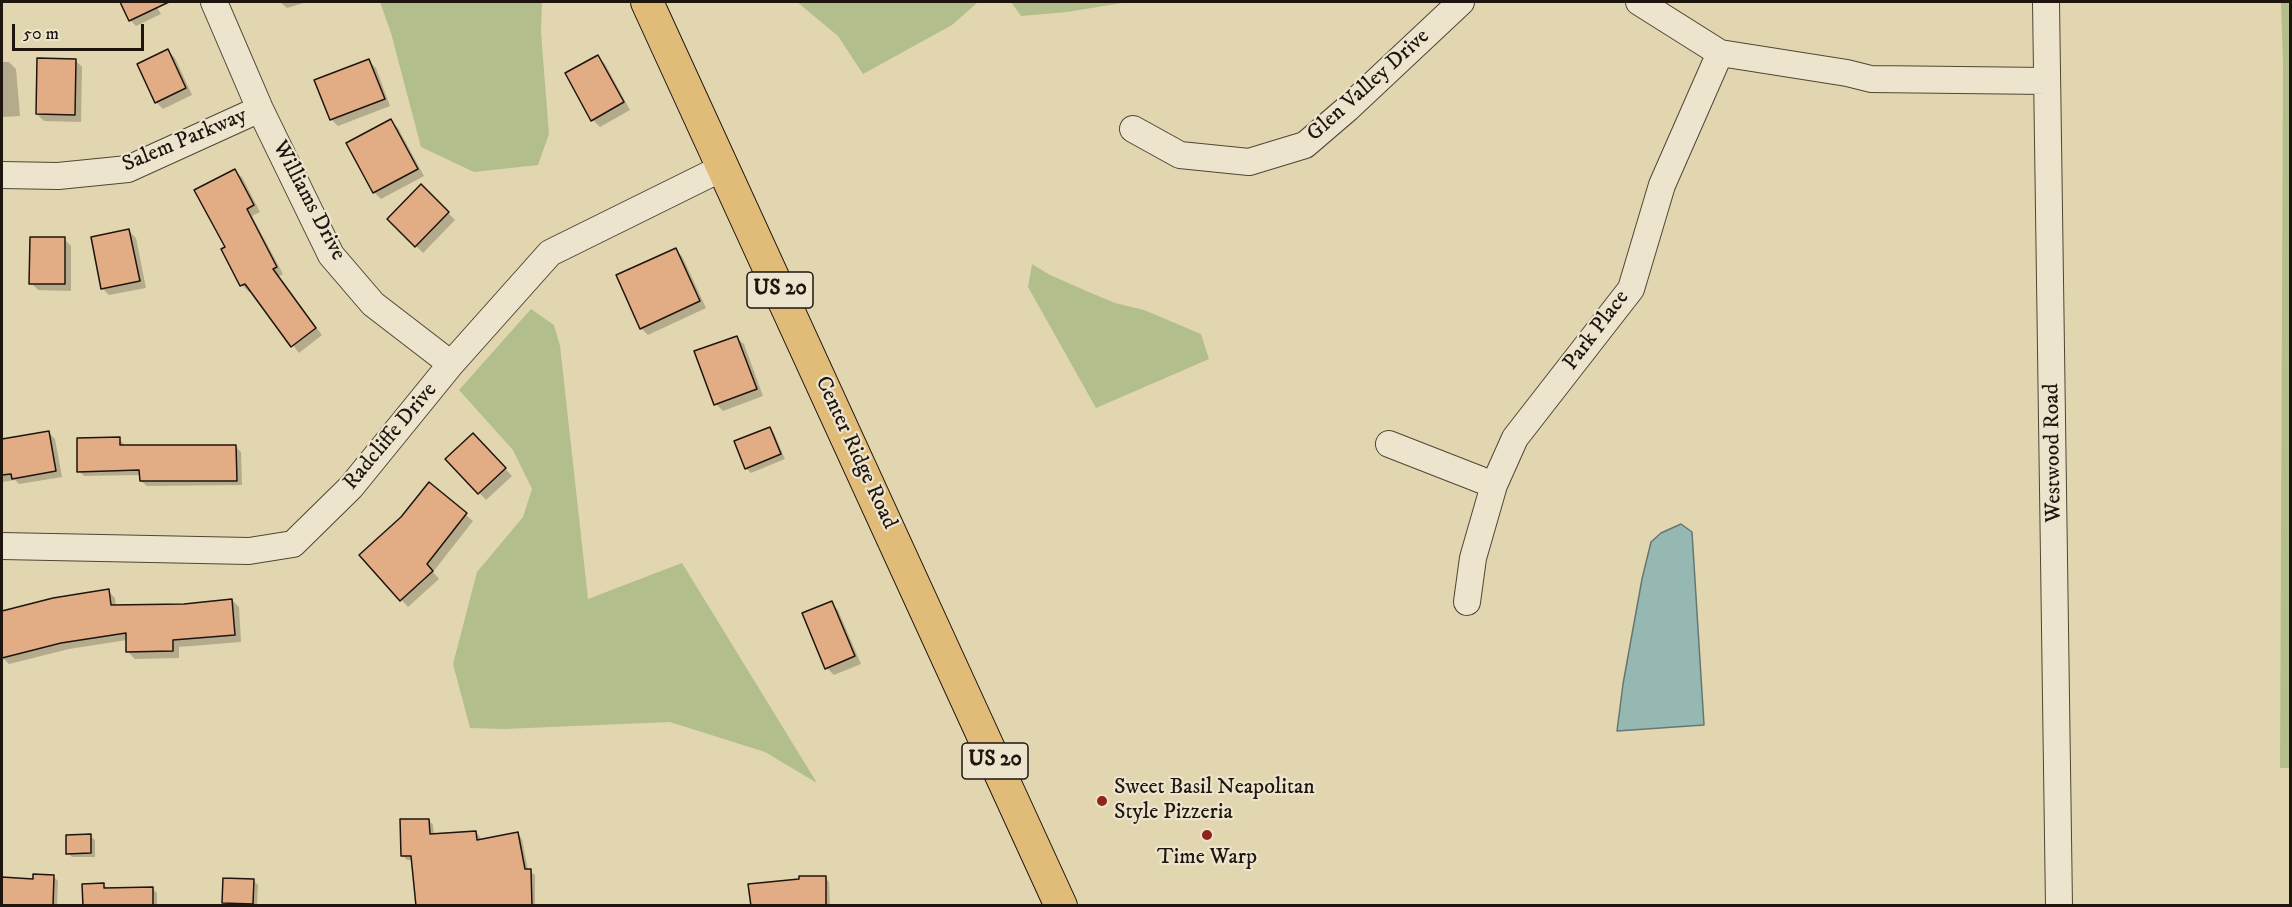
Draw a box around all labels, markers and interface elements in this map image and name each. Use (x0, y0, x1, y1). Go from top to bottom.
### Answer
scale bar (15, 12, 147, 50)
text: 50 m (23, 23, 59, 45)
street label: Glen Valley Drive (1302, 24, 1436, 148)
street label: Salem Parkway (119, 103, 251, 179)
street label: Williams Drive (265, 137, 351, 265)
road number: US 20 (747, 272, 813, 308)
street label: Park Place (1558, 286, 1636, 376)
street label: Center Ridge Road (808, 372, 902, 534)
street label: Radcliffe Drive (339, 378, 443, 496)
street label: Westwood Road (2040, 383, 2068, 523)
road number: US 20 (962, 743, 1028, 779)
place label: Sweet Basil Neapolitan Style Pizzeria (1114, 775, 1315, 826)
marker: Sweet Basil Neapolitan Style Pizzeria (1095, 794, 1109, 808)
marker: Time Warp (1200, 828, 1214, 842)
place label: Time Warp (1157, 845, 1257, 871)

